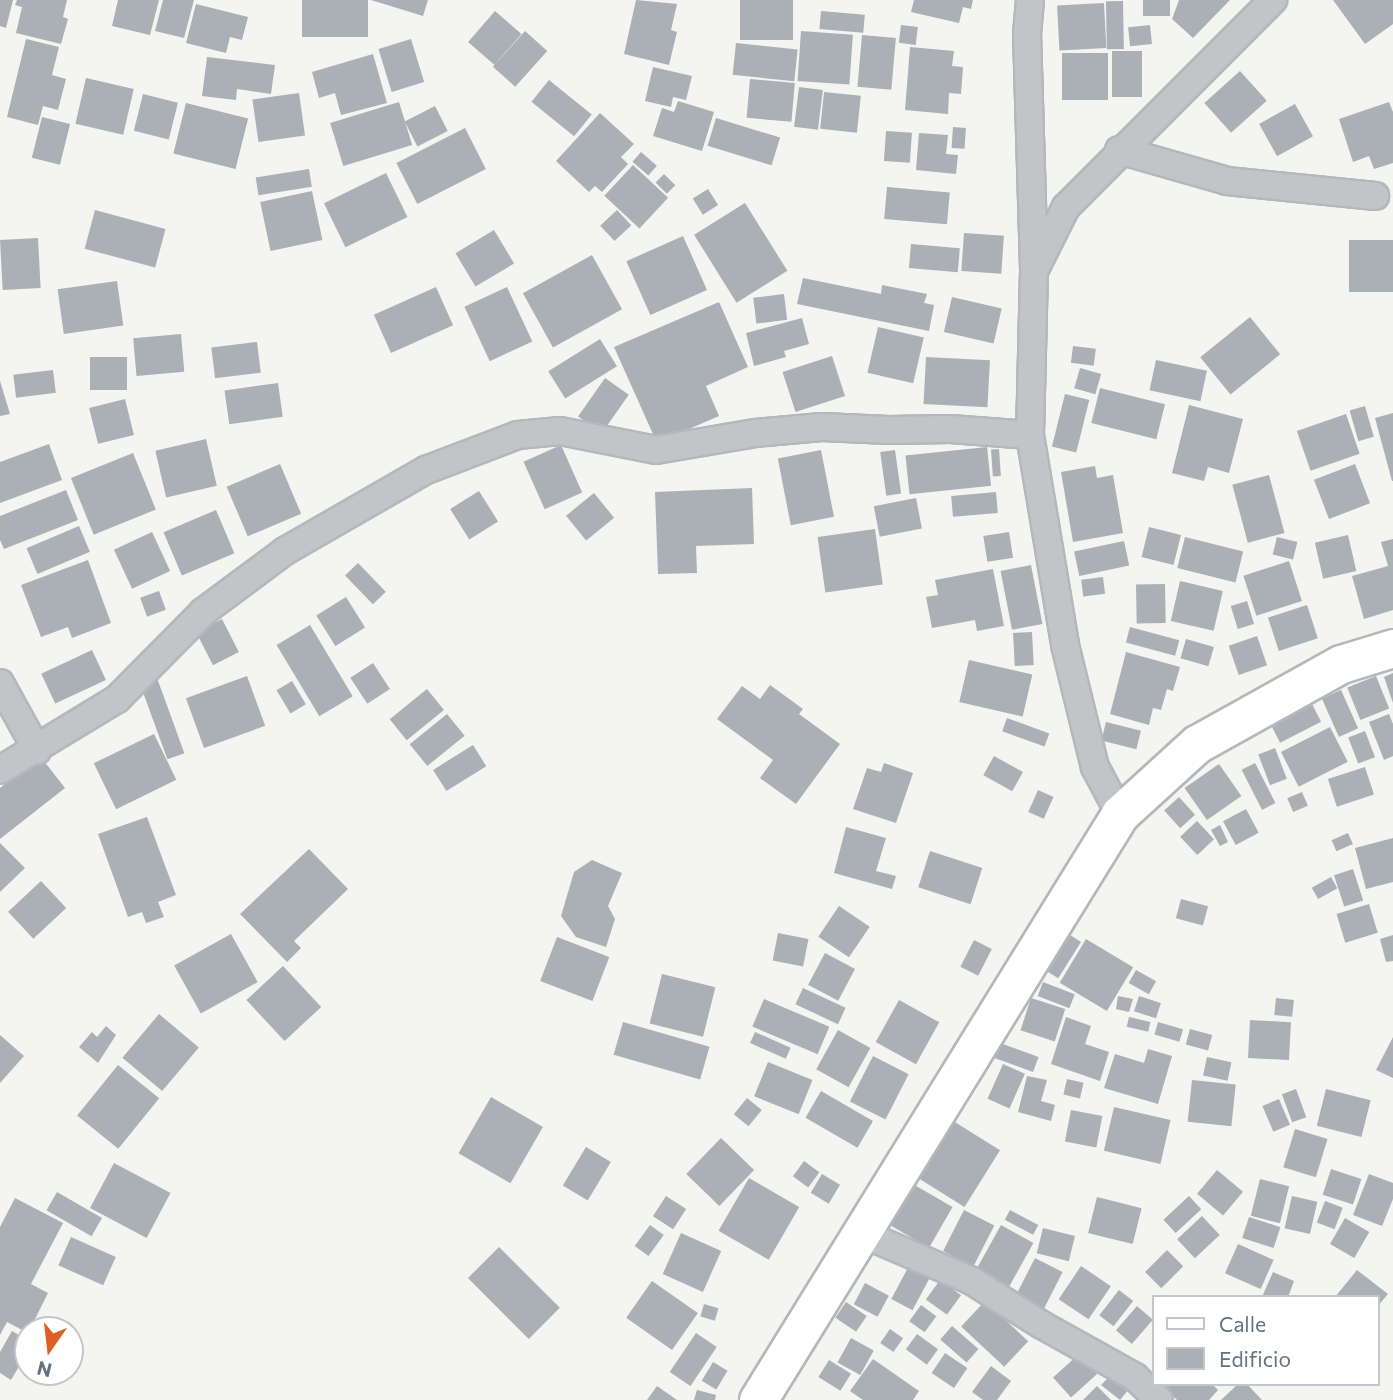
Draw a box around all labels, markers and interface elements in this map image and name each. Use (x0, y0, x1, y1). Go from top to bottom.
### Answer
legend (1152, 1295, 1379, 1386)
text: Calle (1219, 1311, 1266, 1336)
north arrow (14, 1316, 84, 1386)
text: Edificio (1219, 1346, 1291, 1371)
text: N (35, 1357, 54, 1383)

